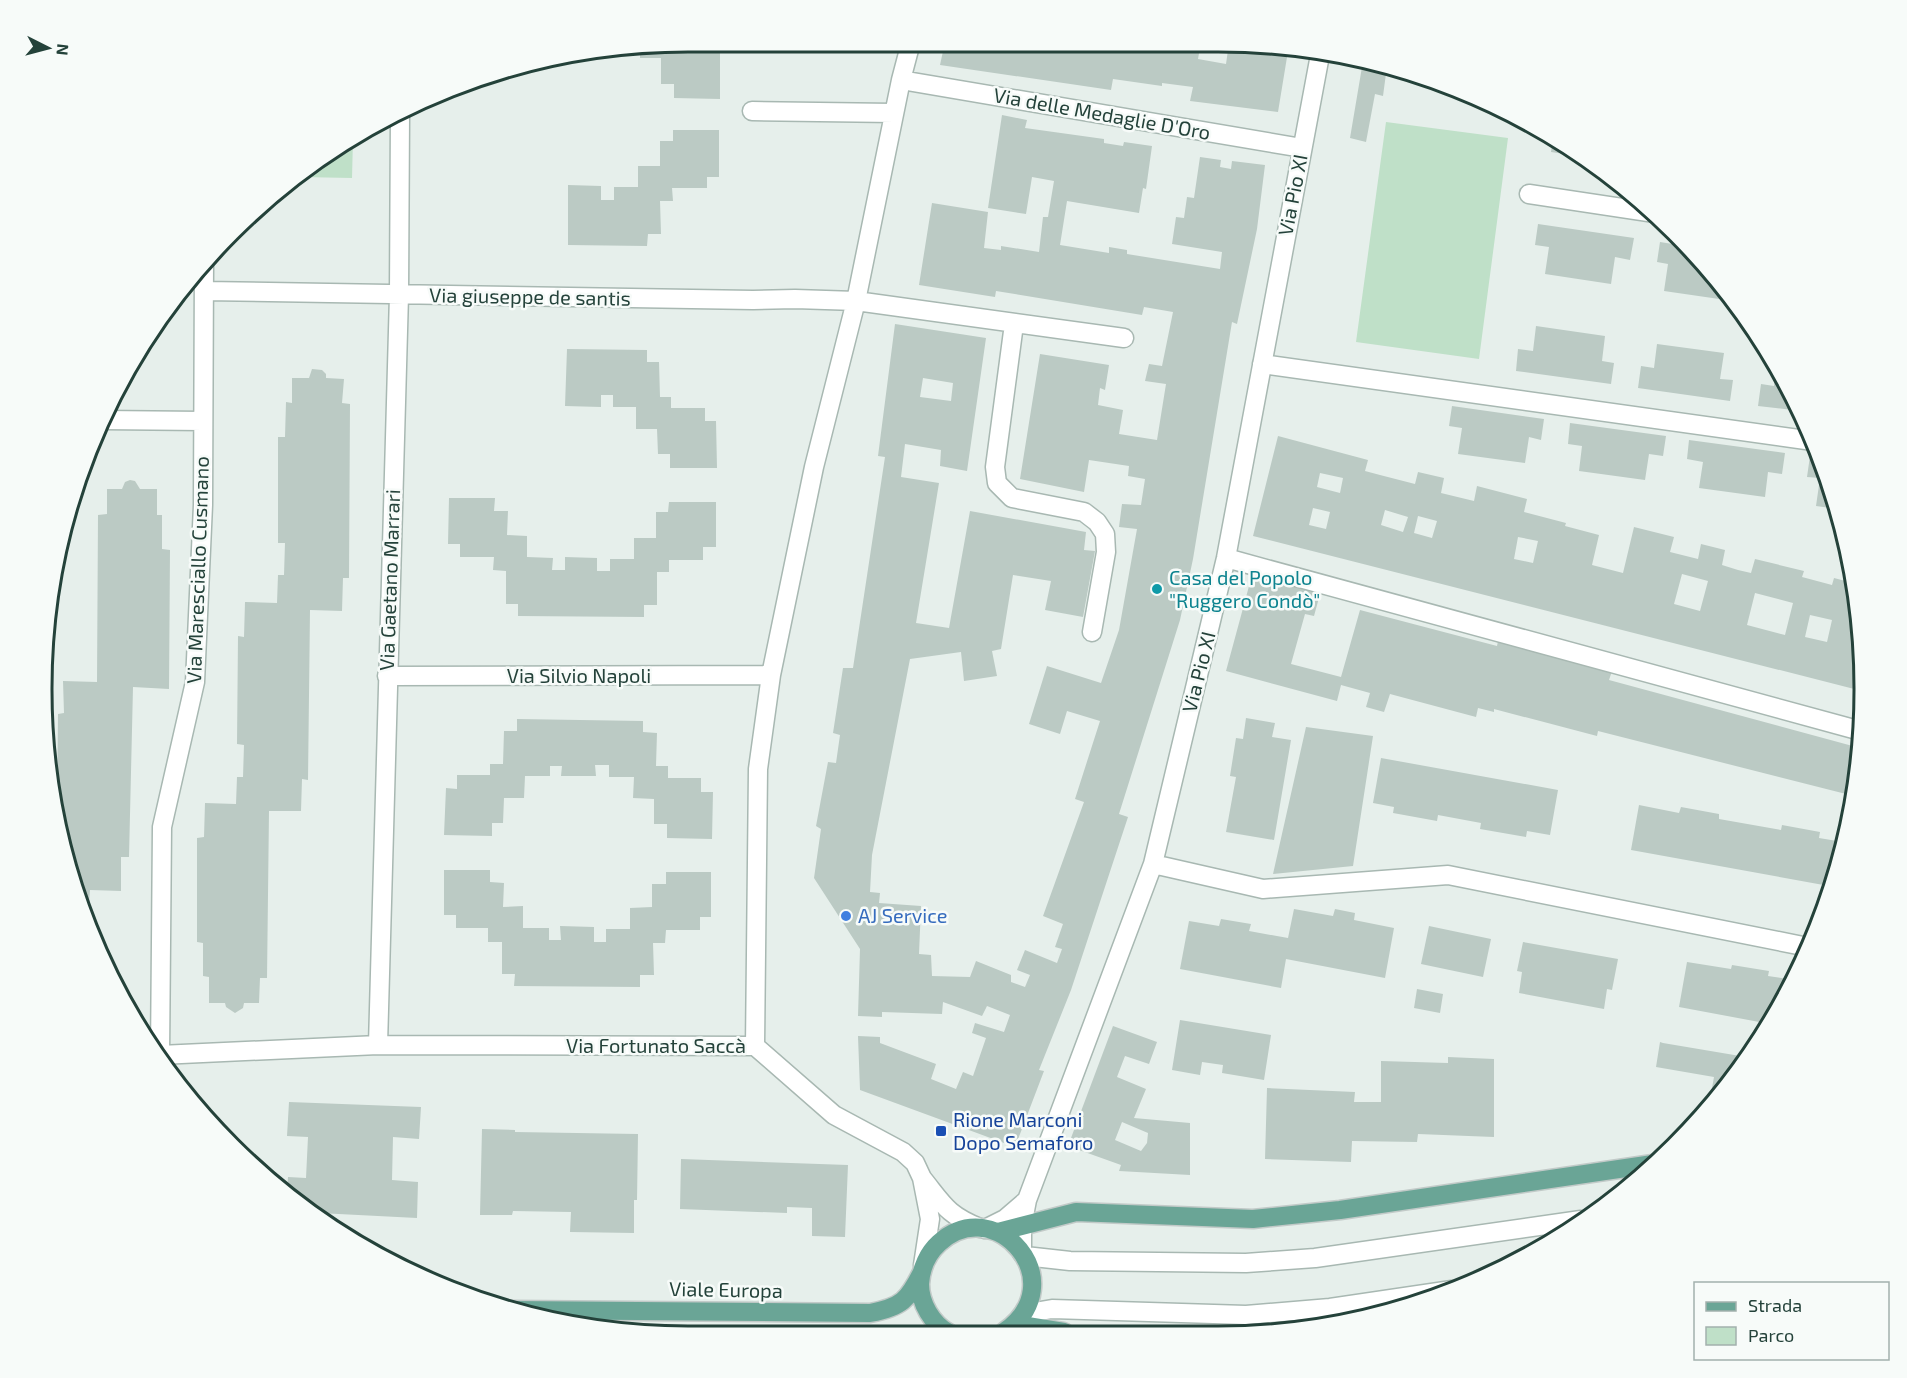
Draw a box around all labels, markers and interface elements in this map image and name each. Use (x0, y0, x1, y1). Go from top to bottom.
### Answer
north arrow (18, 18, 78, 78)
text: N (53, 43, 73, 56)
street label: Via delle Medaglie D'Oro (992, 82, 1212, 144)
street label: Via Pio XI (1272, 152, 1312, 238)
street label: Via giuseppe de santis (429, 282, 631, 310)
street label: Via Maresciallo Cusmano (181, 456, 213, 684)
street label: Via Gaetano Marrari (374, 489, 404, 671)
place label: Casa del Popolo "Ruggero Condò" (1169, 565, 1320, 612)
marker: Casa del Popolo "Ruggero Condò" (1150, 582, 1164, 596)
street label: Via Pio XI (1176, 629, 1220, 715)
street label: Via Silvio Napoli (507, 663, 651, 687)
place label: AJ Service (858, 903, 948, 927)
marker: AJ Service (839, 909, 853, 923)
street label: Via Fortunato Saccà (566, 1033, 746, 1057)
place label: Rione Marconi Dopo Semaforo (953, 1107, 1093, 1154)
marker: Rione Marconi Dopo Semaforo (934, 1124, 948, 1138)
street label: Viale Europa (669, 1276, 783, 1302)
legend (1694, 1282, 1889, 1360)
text: Strada (1748, 1294, 1802, 1316)
text: Parco (1748, 1324, 1794, 1346)

